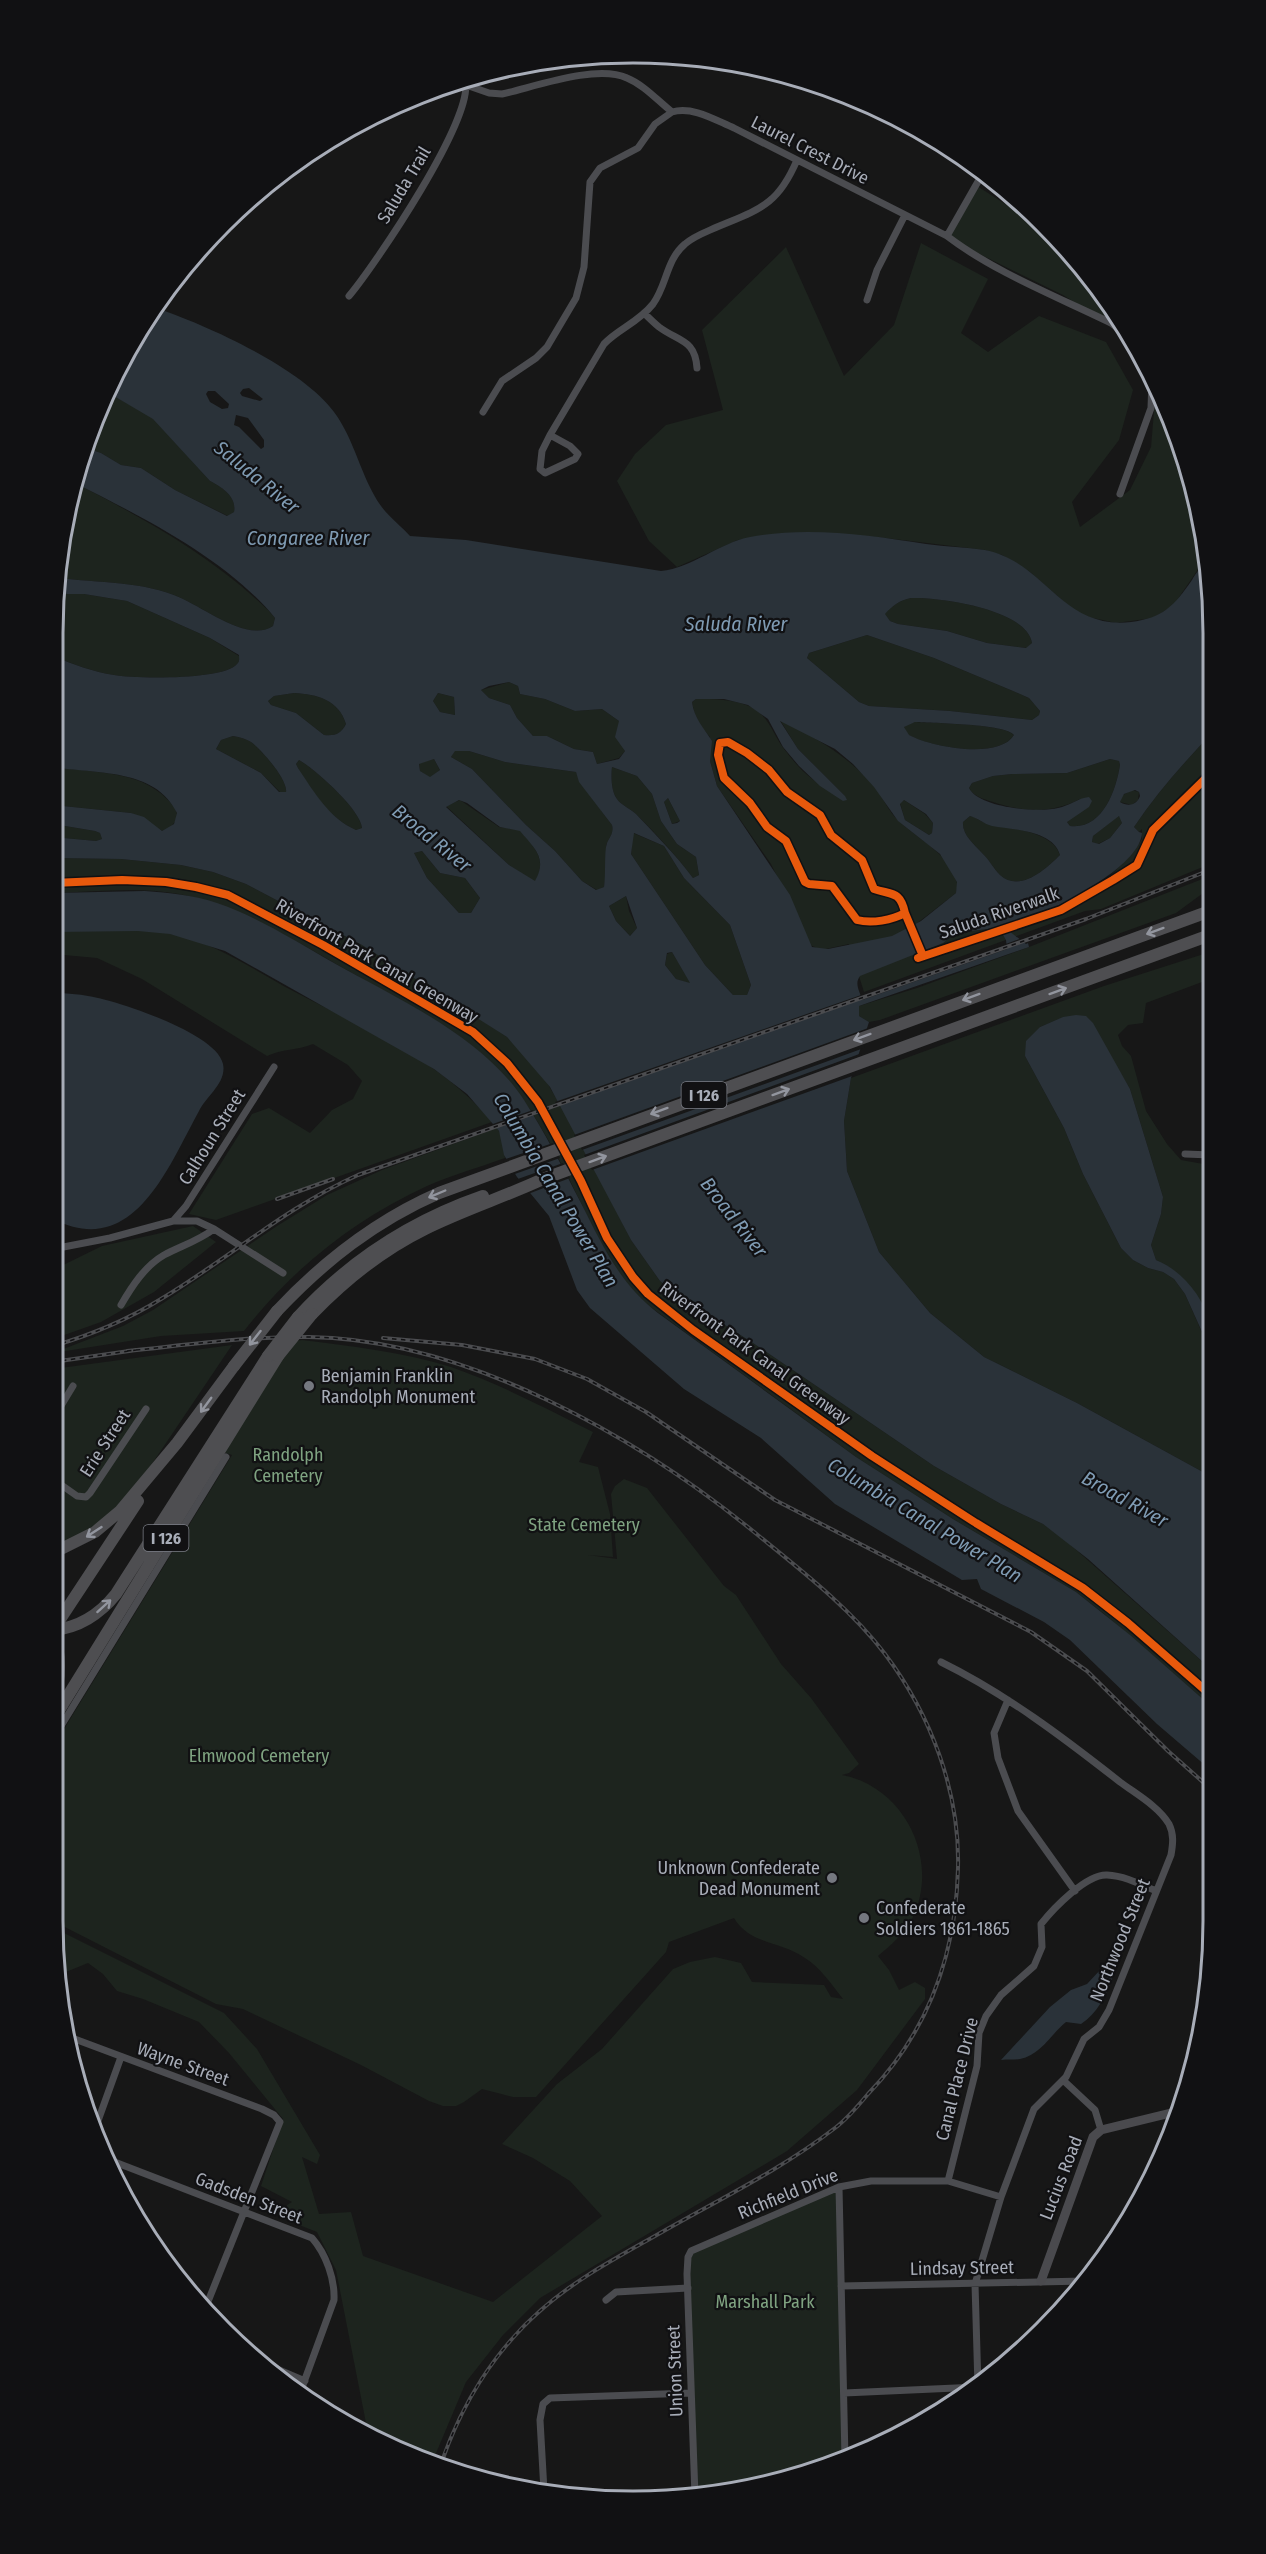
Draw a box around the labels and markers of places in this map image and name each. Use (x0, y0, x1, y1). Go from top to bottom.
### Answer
place label: Benjamin Franklin Randolph Monument (321, 1365, 475, 1408)
marker: Benjamin Franklin Randolph Monument (302, 1379, 316, 1393)
place label: Unknown Confederate Dead Monument (658, 1857, 820, 1900)
marker: Unknown Confederate Dead Monument (825, 1871, 839, 1885)
place label: Confederate Soldiers 1861-1865 (876, 1897, 1010, 1940)
marker: Confederate Soldiers 1861-1865 (857, 1911, 871, 1925)

